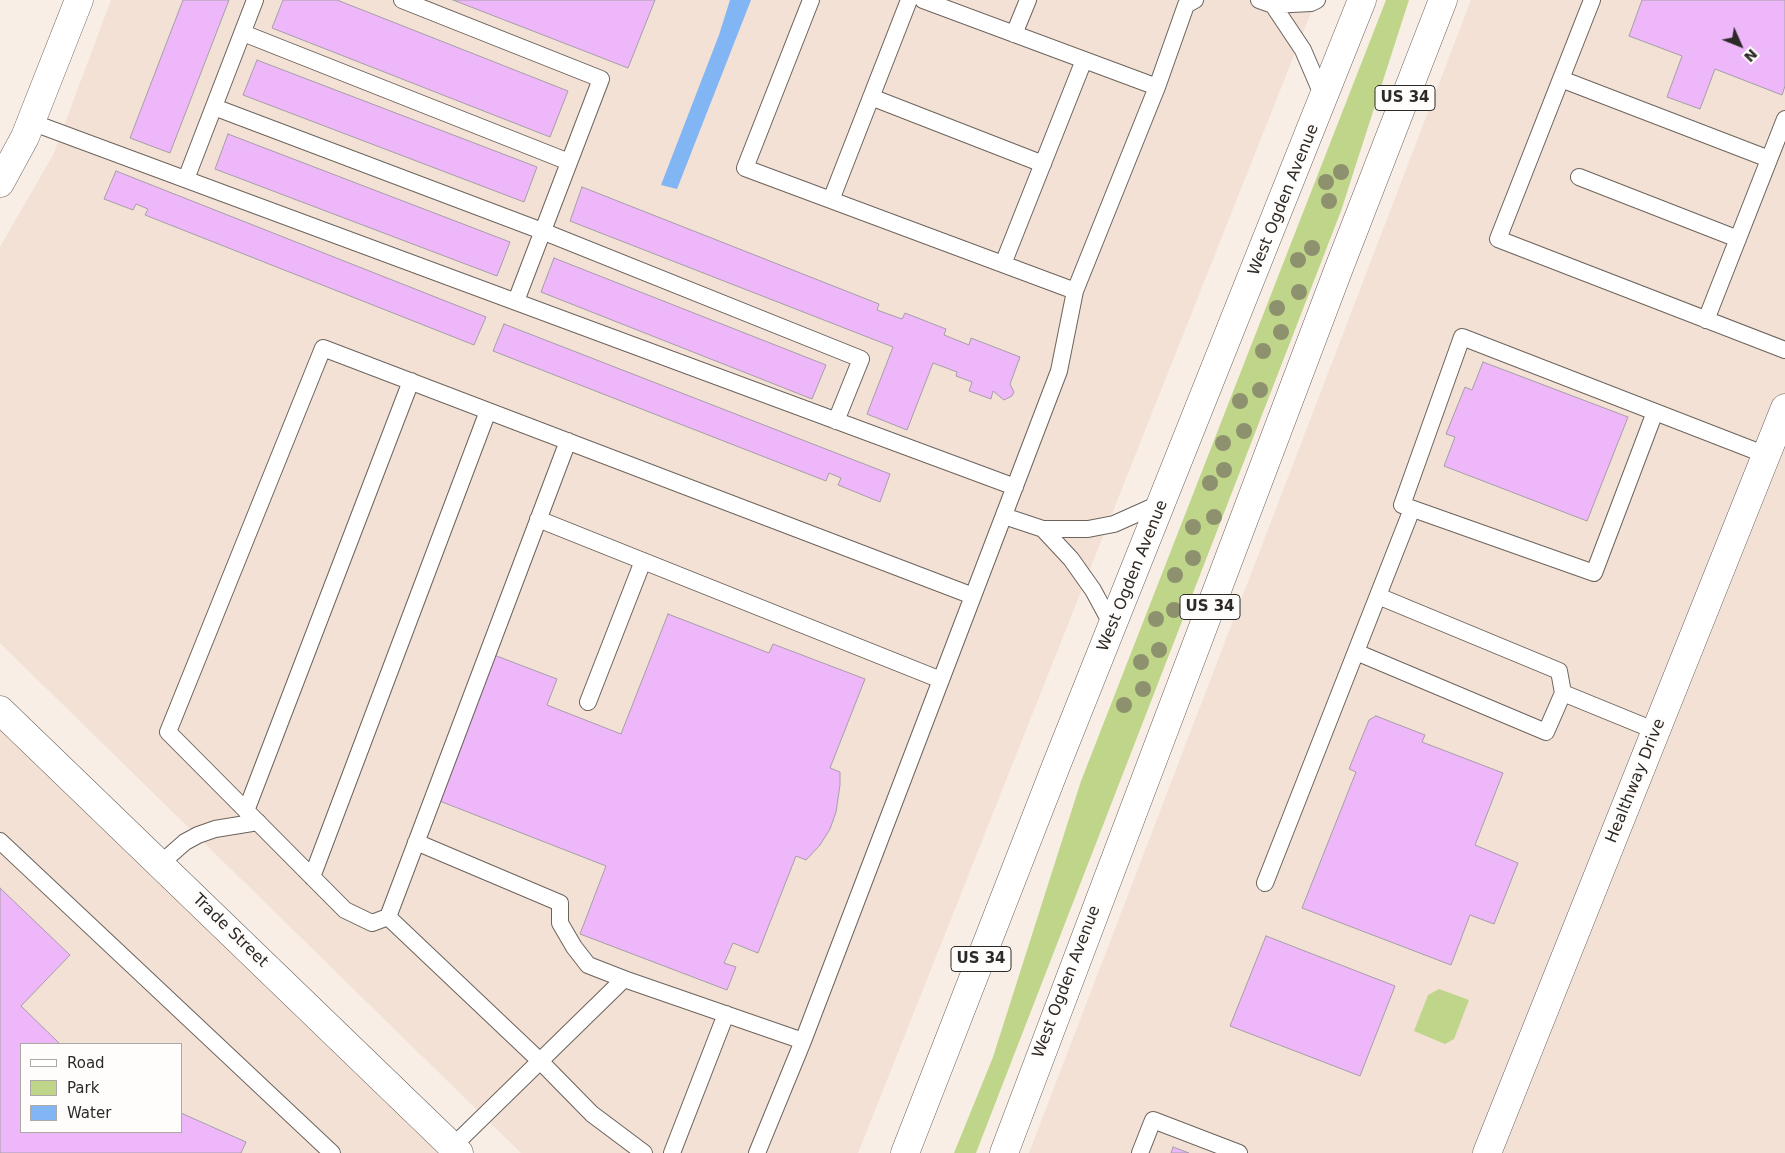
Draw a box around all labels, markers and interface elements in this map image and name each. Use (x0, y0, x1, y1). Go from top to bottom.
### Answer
north arrow (1715, 20, 1765, 70)
text: N (1741, 46, 1761, 65)
road number: US 34 (1375, 86, 1435, 110)
street label: West Ogden Avenue (1245, 121, 1323, 279)
street label: West Ogden Avenue (1094, 497, 1172, 655)
road number: US 34 (1180, 594, 1240, 620)
street label: Healthway Drive (1602, 716, 1670, 846)
street label: Trade Street (188, 890, 272, 972)
street label: West Ogden Avenue (1029, 903, 1105, 1061)
road number: US 34 (951, 946, 1011, 972)
legend (20, 1043, 182, 1133)
text: Road (67, 1054, 105, 1072)
text: Park (67, 1079, 99, 1097)
text: Water (67, 1104, 111, 1122)

